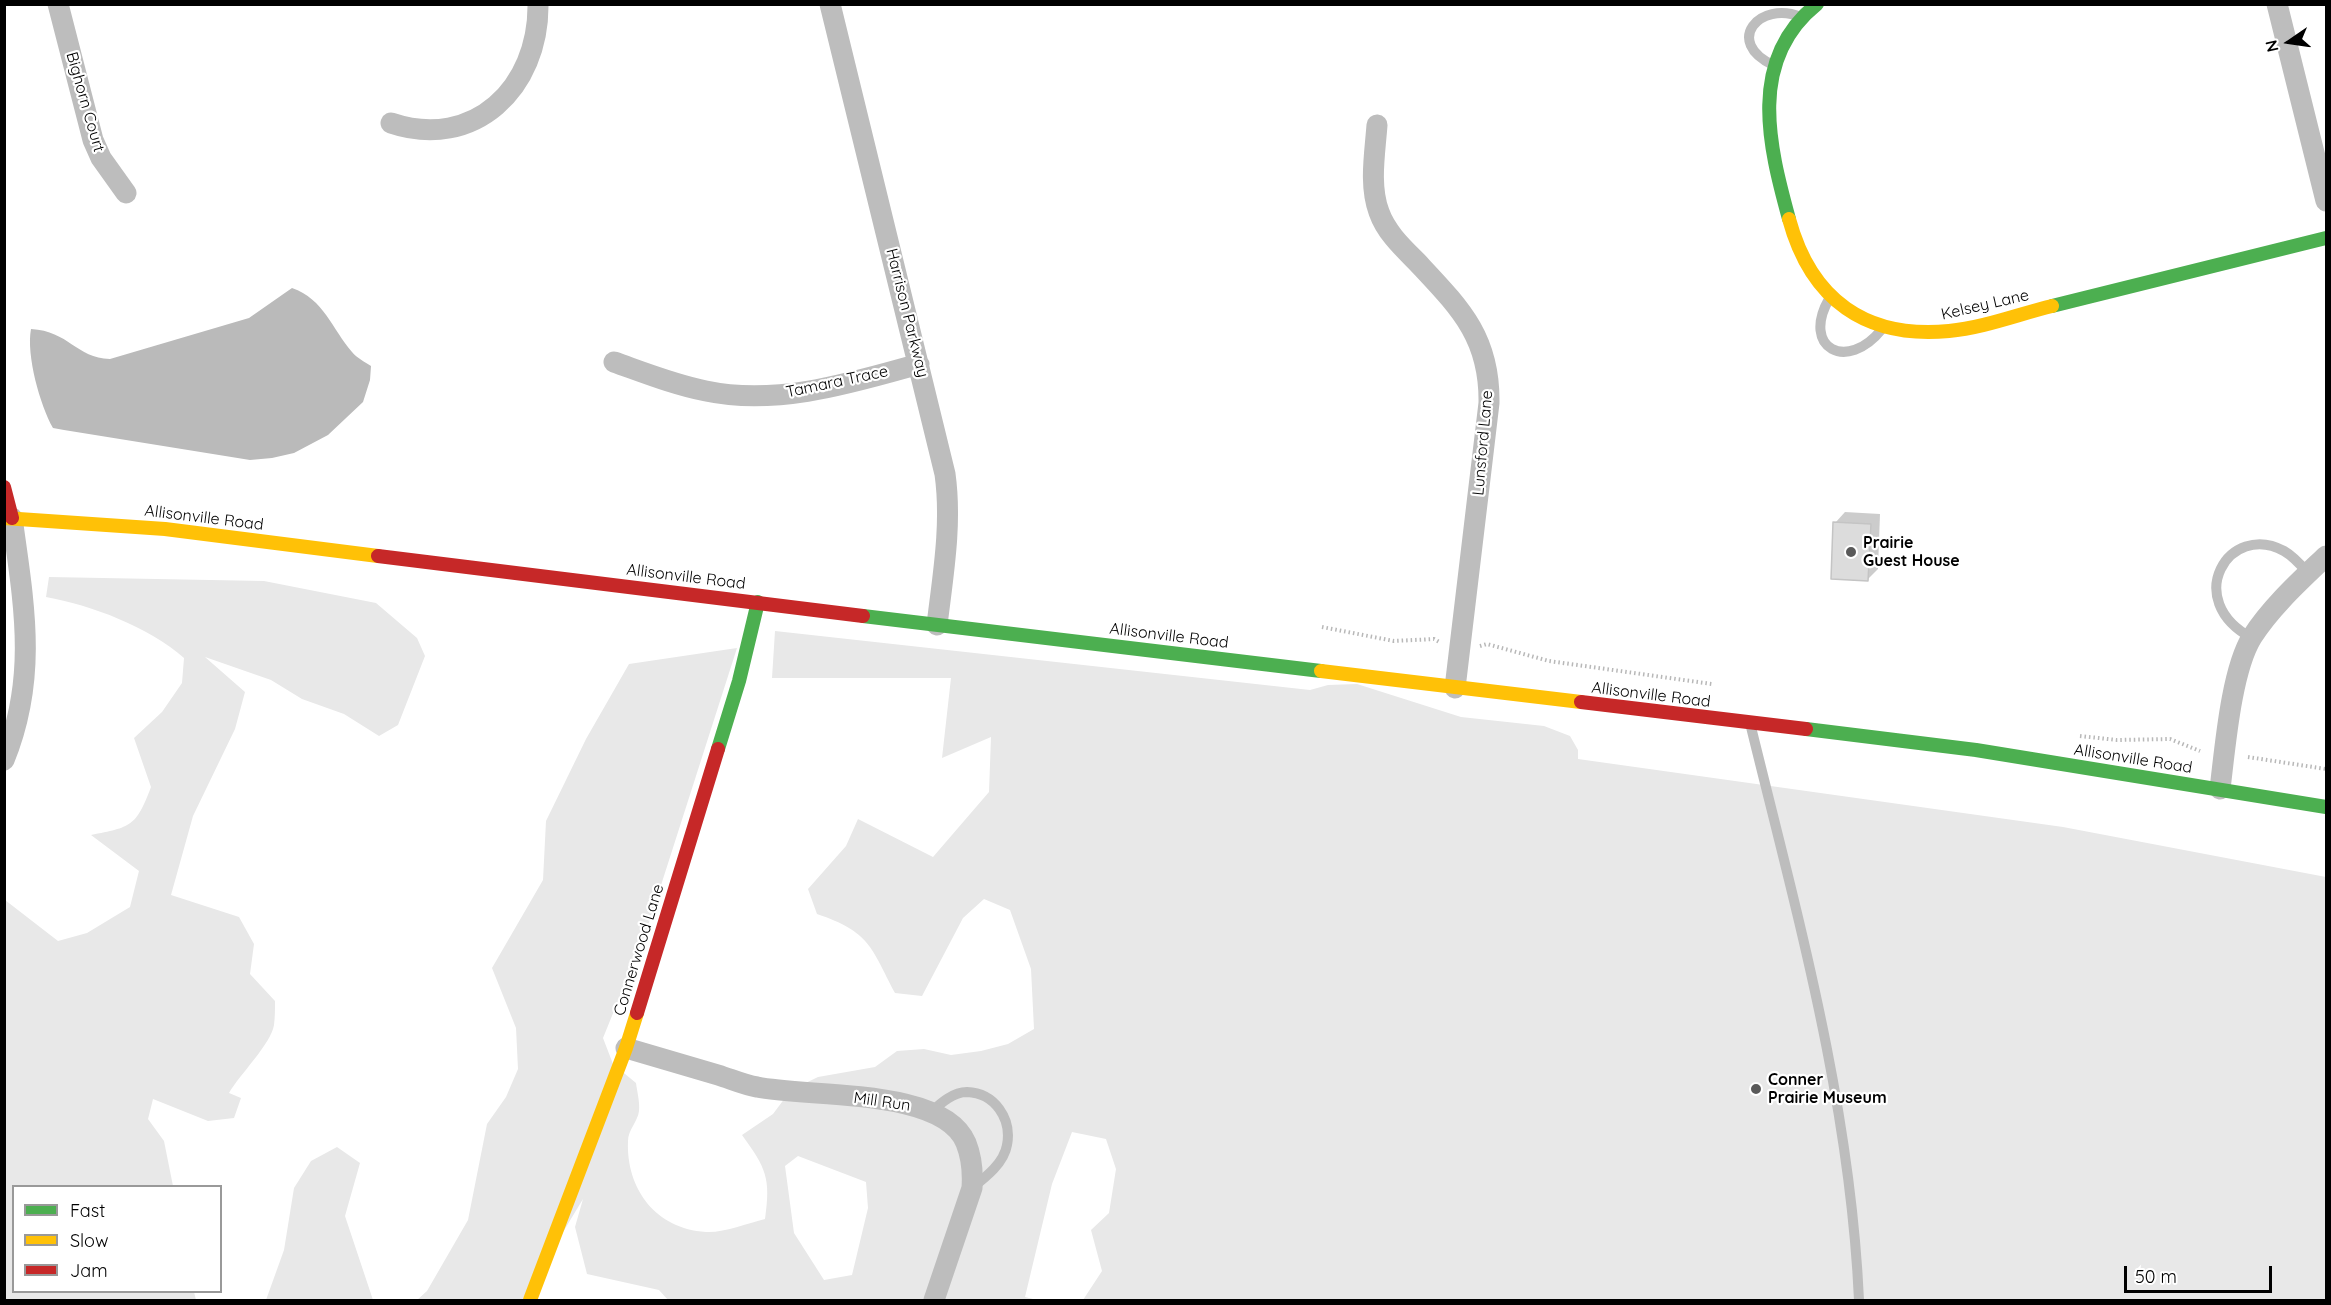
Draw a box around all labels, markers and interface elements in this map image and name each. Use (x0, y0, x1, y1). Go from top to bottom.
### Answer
north arrow (2259, 12, 2319, 72)
text: N (2260, 38, 2283, 54)
street label: Bighorn Court (62, 50, 108, 154)
street label: Harrison Parkway (882, 246, 932, 380)
street label: Kelsey Lane (1939, 286, 2031, 324)
street label: Tamara Trace (784, 362, 890, 402)
street label: Lunsford Lane (1469, 390, 1497, 496)
street label: Allisonville Road (143, 501, 265, 535)
place label: Prairie Guest House (1863, 533, 1960, 571)
marker: Prairie Guest House (1844, 545, 1858, 559)
street label: Allisonville Road (625, 560, 747, 594)
street label: Allisonville Road (1108, 619, 1230, 653)
street label: Allisonville Road (1590, 678, 1712, 712)
street label: Allisonville Road (2072, 740, 2194, 778)
street label: Connerwood Lane (610, 882, 668, 1018)
place label: Conner Prairie Museum (1768, 1070, 1887, 1108)
marker: Conner Prairie Museum (1749, 1082, 1763, 1096)
street label: Mill Run (852, 1089, 912, 1115)
legend (12, 1185, 222, 1293)
text: Fast (70, 1199, 105, 1222)
text: Slow (70, 1229, 108, 1252)
scale bar (2127, 1254, 2276, 1292)
text: Jam (70, 1259, 108, 1282)
text: 50 m (2135, 1265, 2177, 1288)

